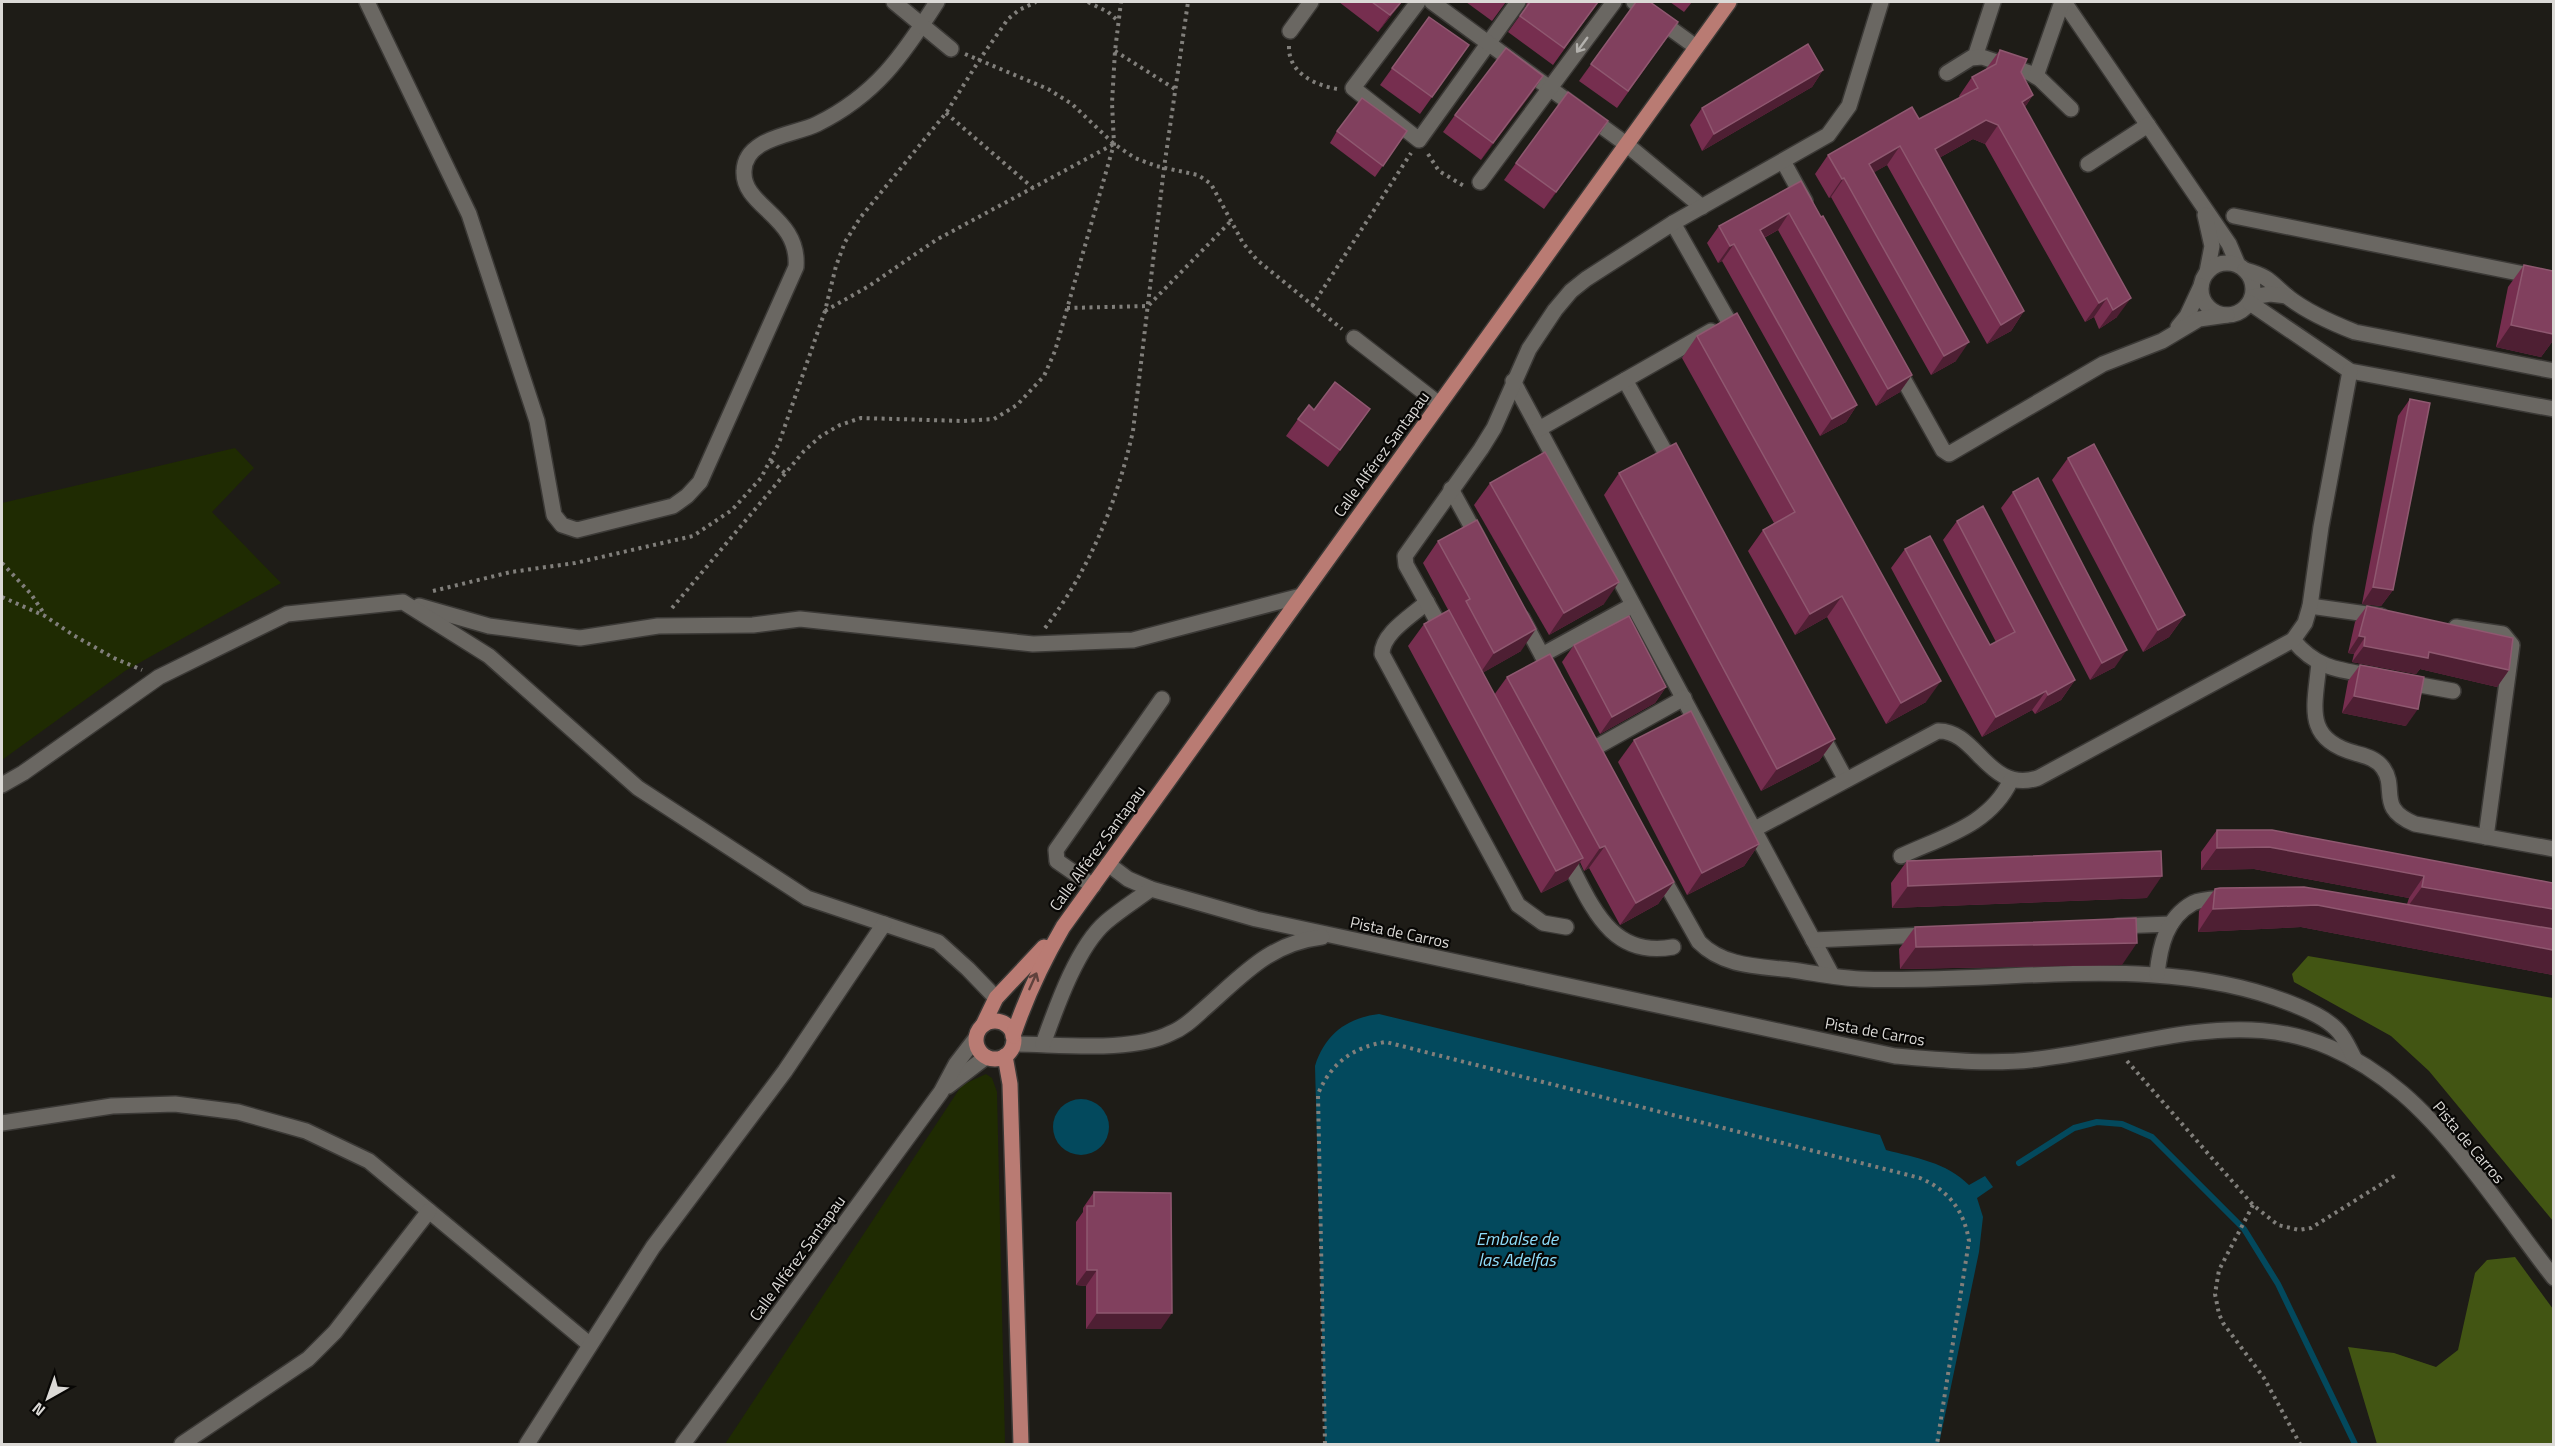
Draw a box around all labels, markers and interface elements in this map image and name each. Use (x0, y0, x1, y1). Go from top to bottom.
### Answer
one-way arrow (1576, 36, 1588, 52)
street label: Calle Alférez Santapau (1327, 386, 1435, 522)
street label: Calle Alférez Santapau (1043, 780, 1151, 916)
street label: Pista de Carros (1348, 910, 1452, 954)
one-way arrow (1028, 973, 1040, 991)
street label: Pista de Carros (1823, 1010, 1927, 1052)
street label: Pista de Carros (2427, 1096, 2511, 1188)
street label: Calle Alférez Santapau (743, 1190, 851, 1326)
water label: Embalse de las Adelfas (1476, 1225, 1560, 1273)
north arrow (18, 1368, 78, 1428)
text: N (26, 1397, 50, 1422)

